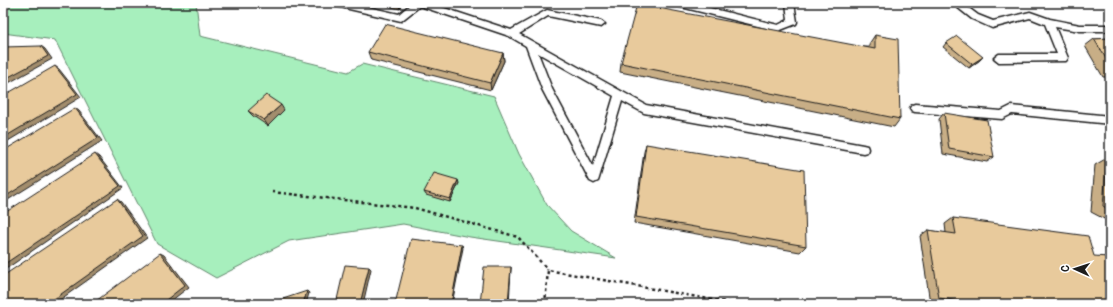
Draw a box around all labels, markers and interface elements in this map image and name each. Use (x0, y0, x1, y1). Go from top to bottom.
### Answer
north arrow (1055, 249, 1095, 289)
text: С (1059, 265, 1072, 272)

